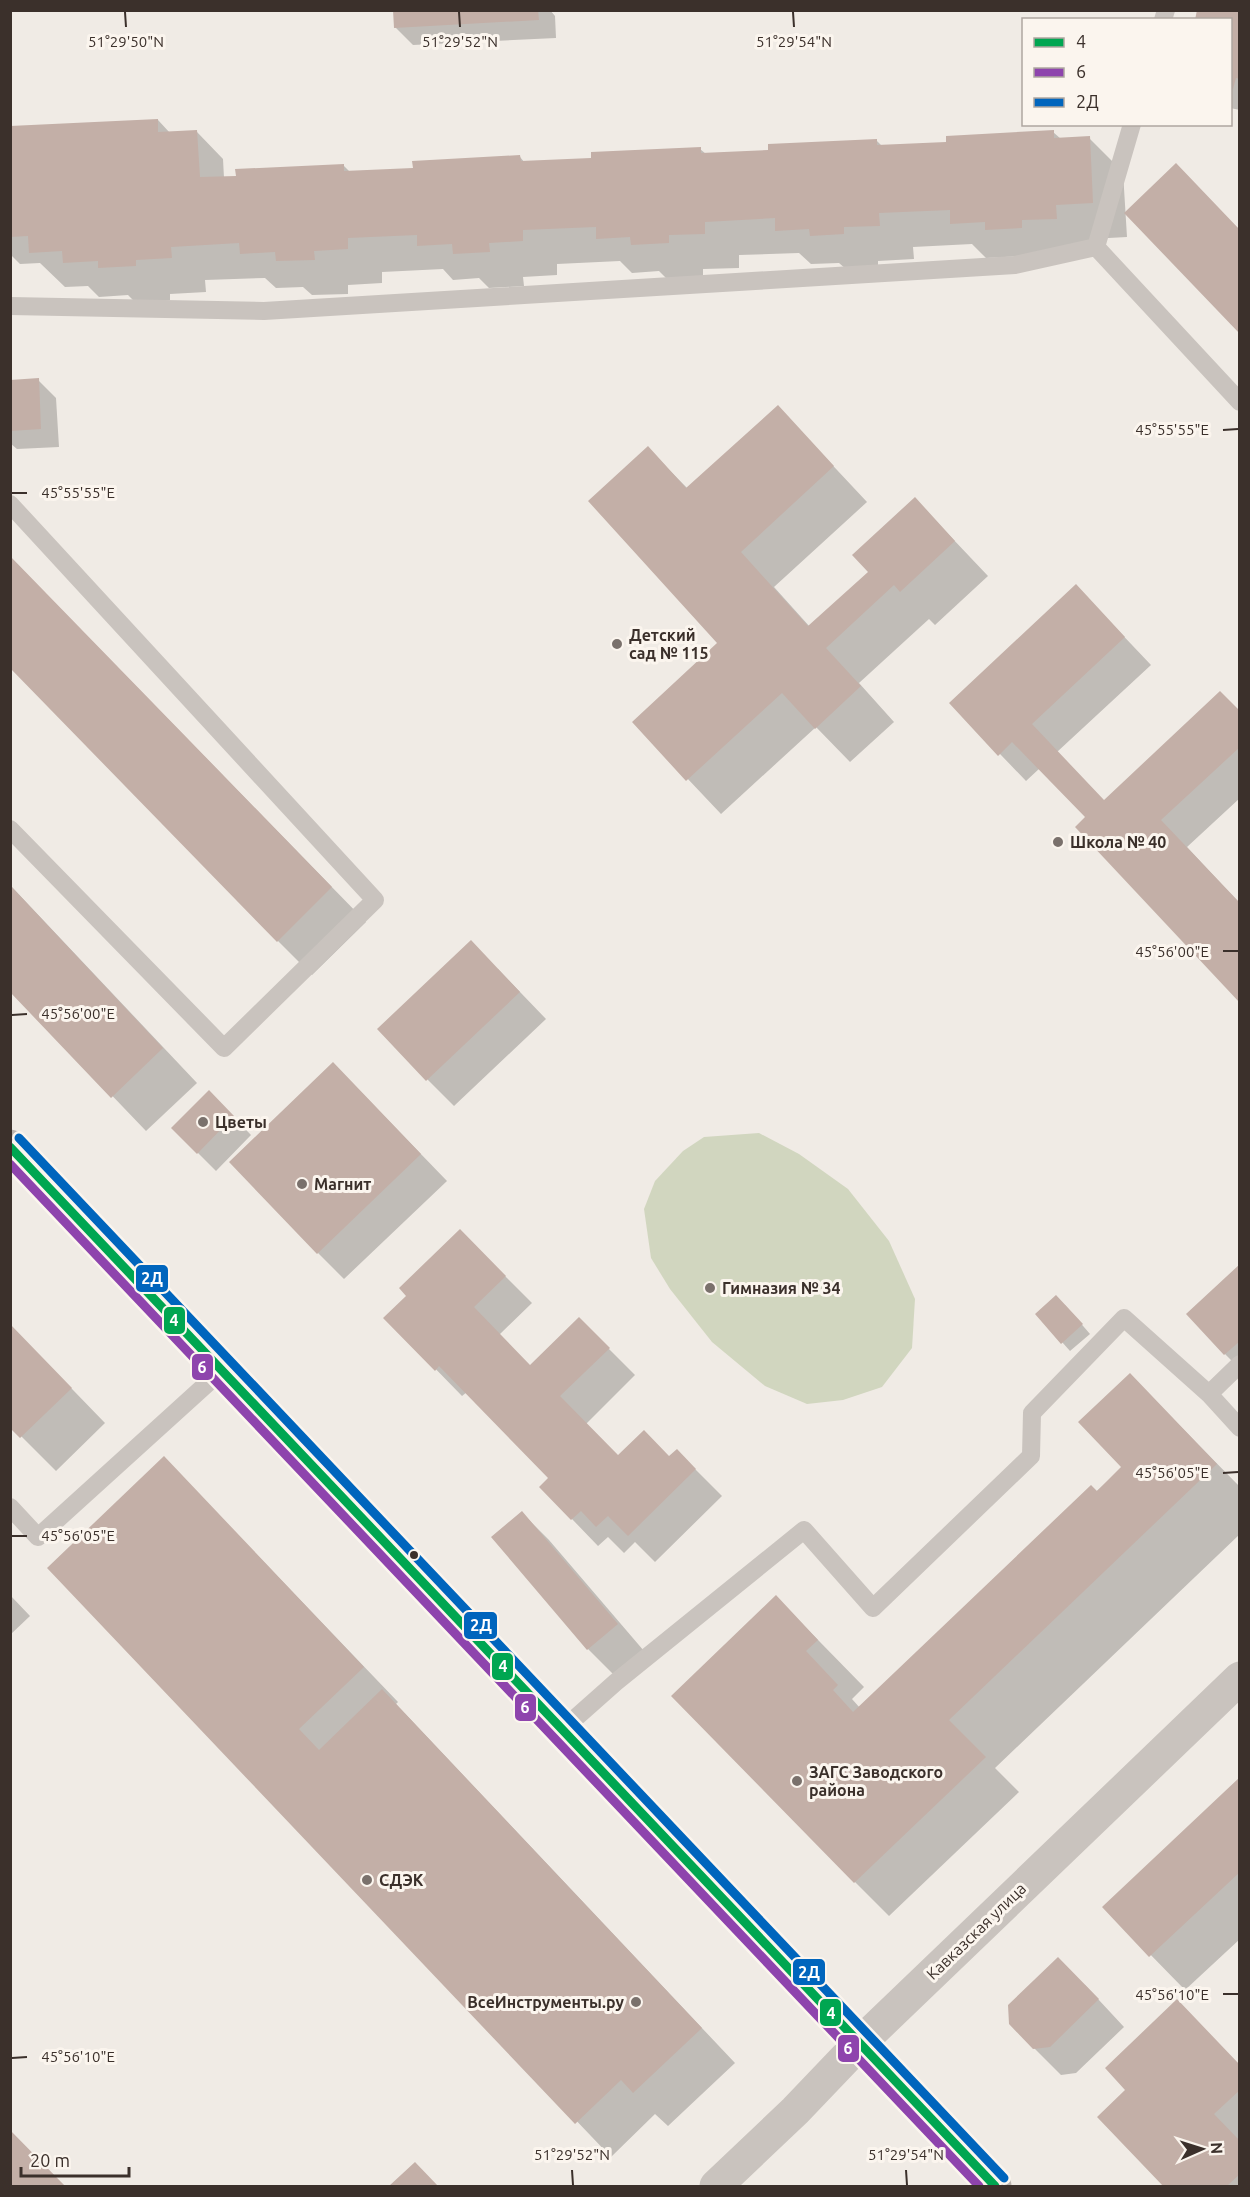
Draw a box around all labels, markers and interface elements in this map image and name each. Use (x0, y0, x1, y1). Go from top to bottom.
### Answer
legend (1022, 18, 1232, 126)
text: 4 (1076, 31, 1086, 51)
text: 51°29'50"N (88, 33, 164, 50)
text: 51°29'52"N (422, 33, 498, 50)
text: 51°29'54"N (756, 33, 832, 50)
text: 6 (1076, 61, 1086, 81)
text: 2Д (1076, 91, 1099, 111)
text: 45°55'55"E (1135, 421, 1209, 438)
text: 45°55'55"E (41, 484, 115, 501)
place label: Детский сад № 115 (629, 626, 709, 662)
marker: Детский сад № 115 (610, 637, 624, 651)
place label: Школа № 40 (1070, 833, 1166, 851)
marker: Школа № 40 (1051, 835, 1065, 849)
text: 45°56'00"E (1135, 943, 1209, 960)
text: 45°56'00"E (41, 1005, 115, 1022)
place label: Цветы (215, 1113, 267, 1131)
marker: Цветы (196, 1115, 210, 1129)
place label: Магнит (314, 1175, 371, 1193)
marker: Магнит (295, 1177, 309, 1191)
line badge: 2Д (135, 1264, 169, 1293)
text: 2Д (141, 1269, 163, 1287)
place label: Гимназия № 34 (722, 1279, 840, 1297)
marker: Гимназия № 34 (703, 1281, 717, 1295)
line badge: 4 (163, 1306, 186, 1335)
text: 4 (169, 1311, 179, 1329)
line badge: 6 (191, 1353, 214, 1381)
text: 6 (197, 1358, 207, 1376)
text: 45°56'05"E (1135, 1464, 1209, 1481)
text: 45°56'05"E (41, 1527, 115, 1544)
unlabelled marker (408, 1549, 420, 1561)
line badge: 2Д (463, 1611, 498, 1640)
text: 2Д (470, 1616, 492, 1634)
line badge: 4 (491, 1652, 514, 1681)
text: 4 (498, 1657, 508, 1675)
line badge: 6 (514, 1693, 537, 1722)
text: 6 (520, 1698, 530, 1716)
place label: ЗАГС Заводского района (809, 1763, 943, 1799)
marker: ЗАГС Заводского района (790, 1774, 804, 1788)
place label: СДЭК (379, 1871, 424, 1889)
marker: СДЭК (360, 1873, 374, 1887)
street label: Кавказская улица (923, 1879, 1029, 1983)
line badge: 2Д (792, 1958, 826, 1986)
text: 2Д (798, 1963, 820, 1981)
text: 45°56'10"E (1135, 1986, 1209, 2003)
place label: ВсеИнструменты.ру (467, 1993, 624, 2011)
marker: ВсеИнструменты.ру (629, 1995, 643, 2009)
line badge: 4 (819, 1998, 842, 2027)
text: 4 (826, 2004, 836, 2022)
line badge: 6 (837, 2034, 860, 2063)
text: 6 (843, 2039, 853, 2057)
text: 45°56'10"E (41, 2048, 115, 2065)
north arrow (1172, 2119, 1232, 2179)
scale bar (21, 2140, 129, 2178)
text: N (1208, 2142, 1226, 2155)
text: 51°29'52"N (534, 2146, 610, 2163)
text: 51°29'54"N (868, 2146, 944, 2163)
text: 20 m (30, 2150, 70, 2170)

